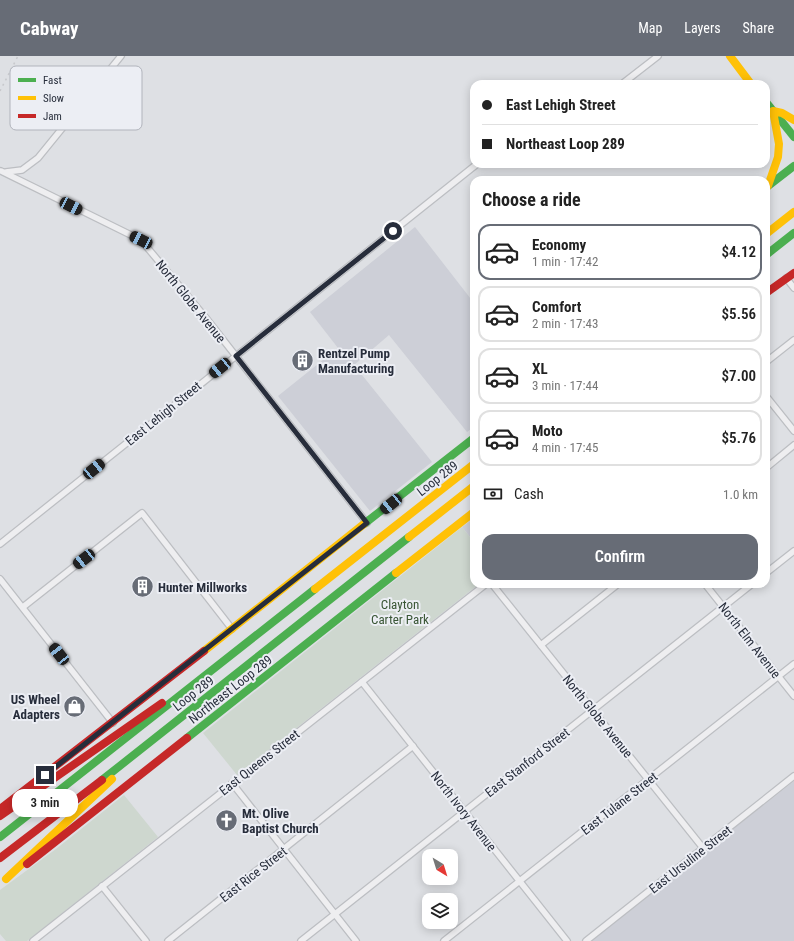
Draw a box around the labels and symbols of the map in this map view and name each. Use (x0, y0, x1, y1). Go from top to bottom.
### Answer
legend (10, 66, 142, 130)
text: Fast (43, 74, 62, 87)
text: Slow (43, 92, 64, 105)
text: Jam (43, 110, 62, 123)
car (58, 195, 84, 217)
route start (384, 222, 402, 240)
car (128, 229, 154, 251)
street label: North Globe Avenue (153, 257, 229, 346)
place label: Rentzel Pump Manufacturing (318, 346, 394, 376)
building icon: Rentzel Pump Manufacturing (289, 347, 315, 373)
car (207, 356, 233, 380)
street label: East Lehigh Street (122, 378, 204, 449)
car (81, 457, 107, 481)
street label: Loop 289 (414, 458, 461, 499)
car (378, 492, 404, 516)
car (71, 547, 97, 571)
building icon: Hunter Millworks (129, 574, 155, 600)
place label: Hunter Millworks (158, 580, 247, 595)
park label: Clayton Carter Park (371, 597, 429, 627)
street label: North Elm Avenue (715, 600, 784, 681)
car (47, 641, 71, 667)
street label: Northeast Loop 289 (185, 651, 275, 727)
street label: Loop 289 (169, 672, 217, 714)
street label: North Globe Avenue (560, 672, 636, 761)
place label: US Wheel Adapters (11, 692, 60, 722)
shop icon: US Wheel Adapters (62, 693, 88, 719)
street label: East Stanford Street (482, 725, 573, 800)
street label: East Queens Street (216, 726, 302, 798)
route end (36, 766, 54, 784)
street label: North Ivory Avenue (428, 768, 499, 854)
street label: East Tulane Street (578, 769, 661, 838)
callout: 3 min (12, 789, 78, 817)
place label: Mt. Olive Baptist Church (242, 806, 319, 836)
church icon: Mt. Olive Baptist Church (214, 807, 240, 833)
street label: East Ursuline Street (646, 822, 735, 896)
street label: East Rice Street (217, 843, 290, 905)
north arrow (422, 849, 458, 885)

